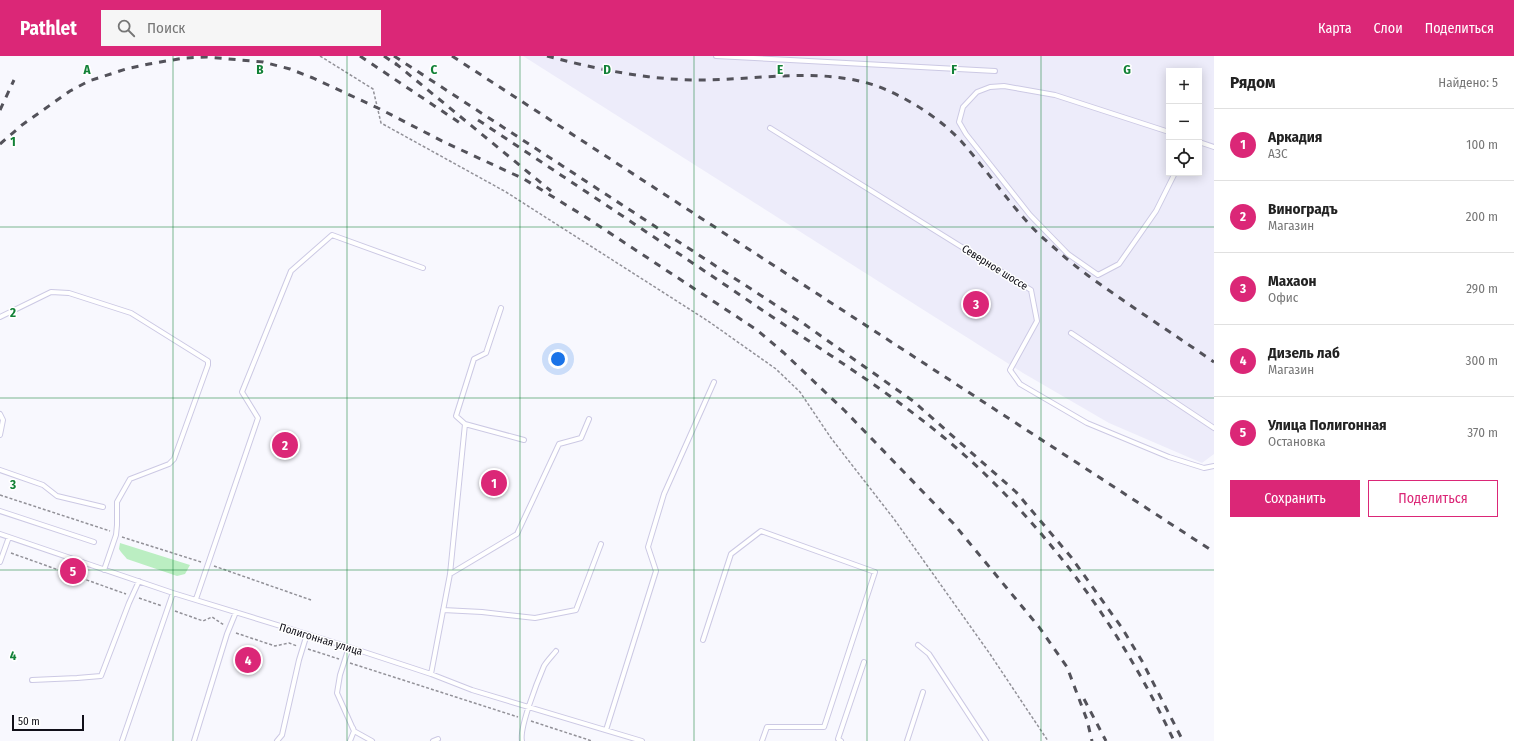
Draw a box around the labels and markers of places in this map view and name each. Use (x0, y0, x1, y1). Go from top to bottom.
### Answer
pin: 3 (963, 289, 989, 319)
pin: 2 (272, 430, 298, 460)
pin: 1 (481, 468, 507, 498)
pin: 5 (60, 556, 86, 586)
pin: 4 (235, 645, 261, 675)

